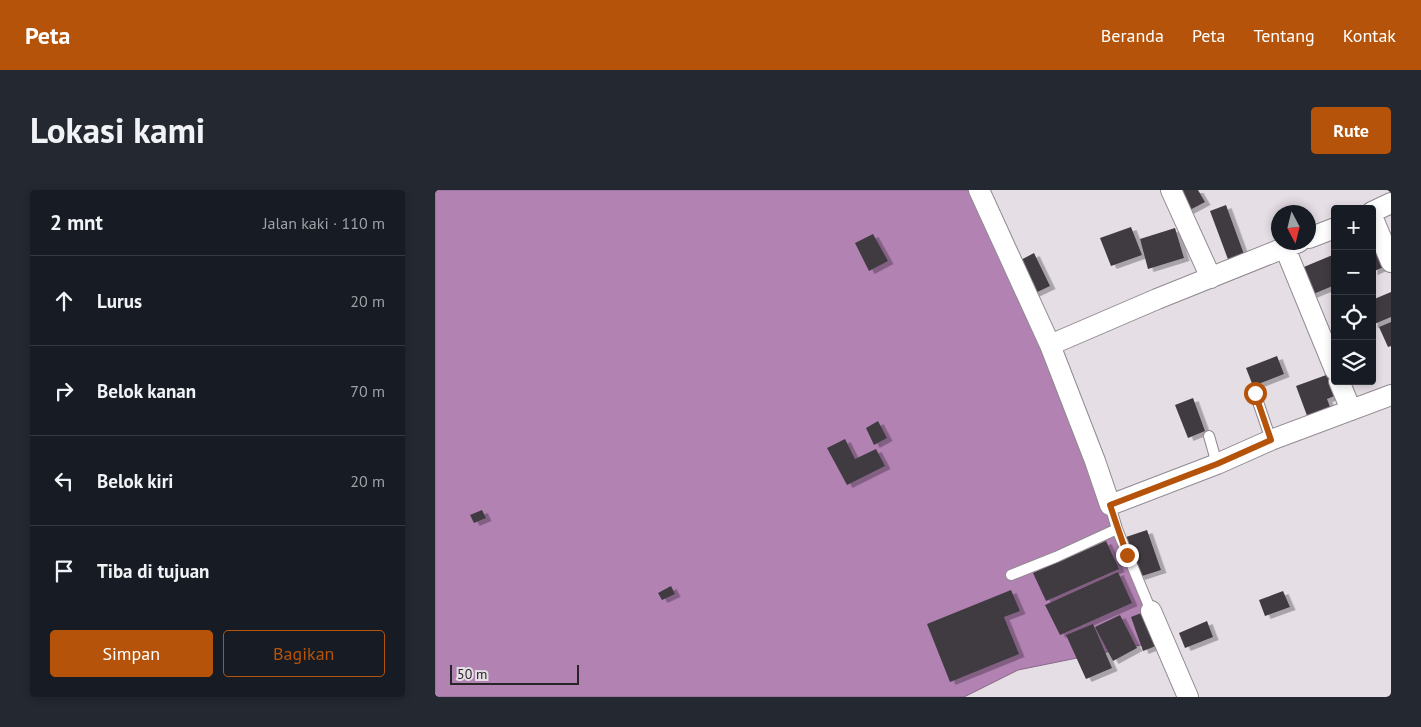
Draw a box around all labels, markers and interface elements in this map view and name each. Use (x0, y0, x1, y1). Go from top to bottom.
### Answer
text: Peta (25, 20, 70, 51)
text: Beranda (1101, 24, 1164, 47)
text: Peta (1192, 24, 1226, 47)
text: Tentang (1254, 24, 1315, 47)
text: Kontak (1343, 24, 1396, 47)
text: Lokasi kami (30, 107, 205, 153)
button: Rute (1311, 107, 1391, 154)
north arrow (1271, 205, 1316, 250)
map controls (1331, 205, 1376, 385)
button: + (1331, 205, 1376, 250)
text: 2 mnt (50, 209, 103, 236)
text: Jalan kaki · 110 m (263, 213, 385, 233)
button: − (1331, 250, 1376, 295)
icon: ahead (50, 287, 78, 315)
text: Lurus (97, 289, 142, 313)
text: 20 m (350, 291, 385, 311)
button: locate (1331, 295, 1376, 340)
button: layers (1331, 340, 1376, 385)
icon: right (50, 377, 78, 405)
text: Belok kanan (97, 379, 196, 403)
text: 70 m (350, 381, 385, 401)
route start (1244, 382, 1267, 405)
icon: left (50, 467, 78, 495)
text: Belok kiri (97, 469, 173, 493)
text: 20 m (350, 471, 385, 491)
route end (1116, 544, 1139, 567)
icon: arrive (50, 557, 78, 585)
text: Tiba di tujuan (97, 559, 209, 583)
button: Simpan (50, 630, 213, 677)
button: Bagikan (223, 630, 385, 677)
scale bar (450, 662, 579, 685)
text: 50 m (457, 665, 487, 683)

